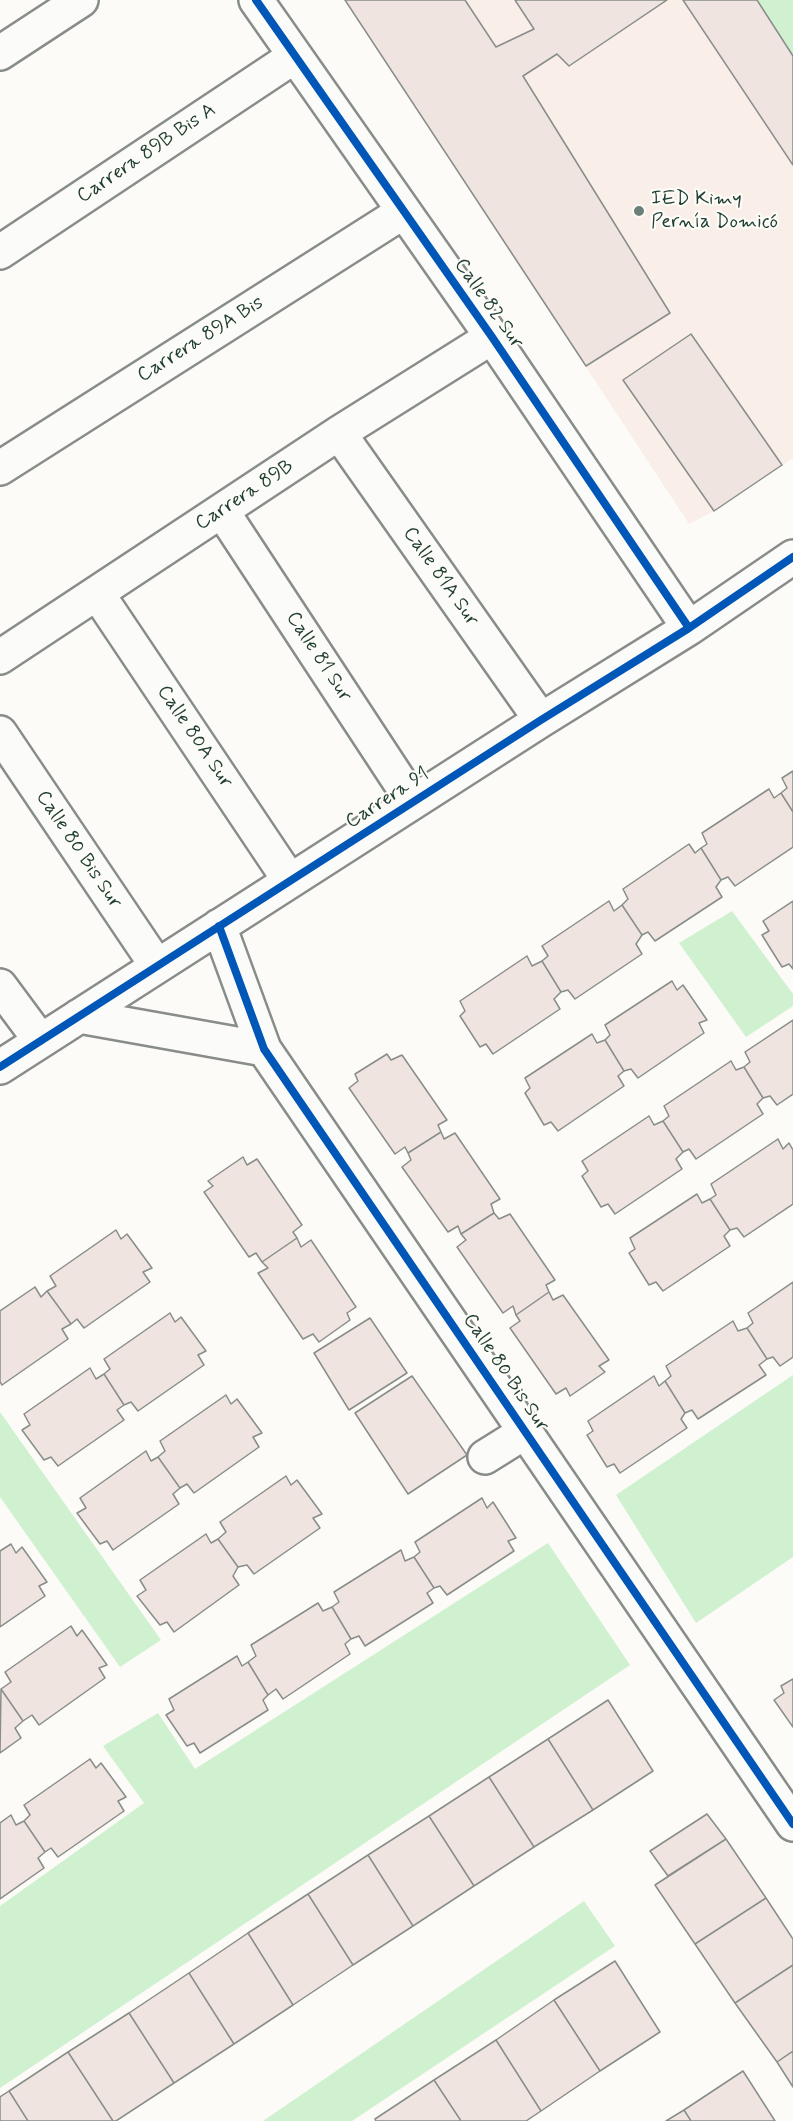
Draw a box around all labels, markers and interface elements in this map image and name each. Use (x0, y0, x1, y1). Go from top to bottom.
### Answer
street label: Carrera 89B Bis A (73, 99, 221, 209)
place label: IED Kimy Pernía Domicó (651, 188, 778, 235)
marker: IED Kimy Pernía Domicó (632, 204, 646, 218)
street label: Calle 82 Sur (448, 254, 528, 354)
street label: Carrera 89A Bis (134, 292, 268, 388)
street label: Carrera 89B (191, 455, 299, 537)
street label: Calle 81A Sur (397, 523, 483, 631)
street label: Calle 81 Sur (280, 607, 356, 707)
street label: Calle 80A Sur (151, 681, 237, 793)
street label: Carrera 91 (342, 763, 434, 835)
street label: Calle 80 Bis Sur (30, 786, 126, 914)
street label: Calle 80 Bis Sur (457, 1309, 553, 1437)

